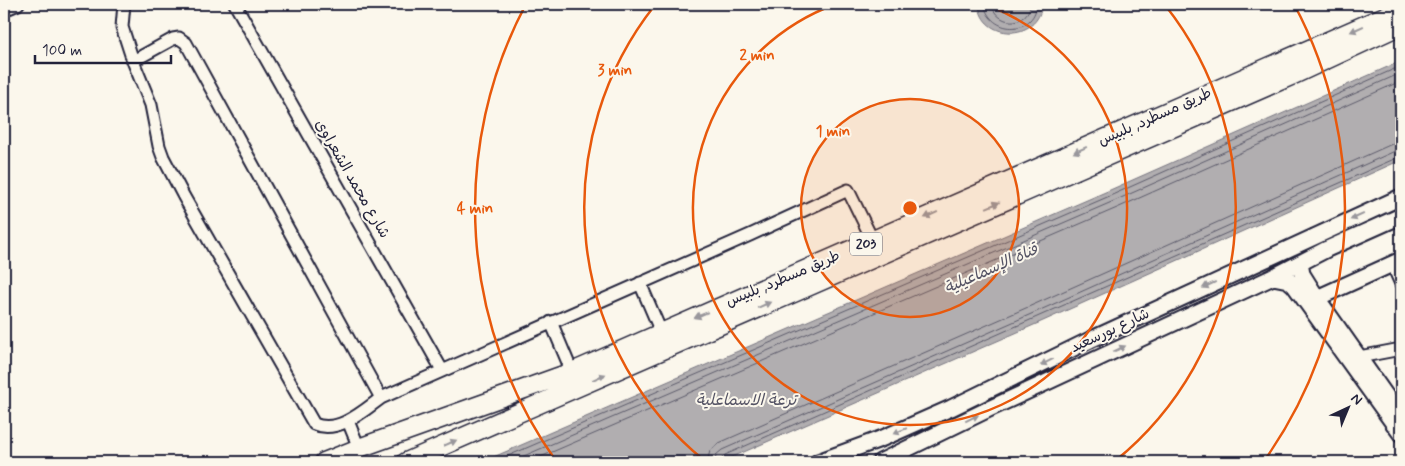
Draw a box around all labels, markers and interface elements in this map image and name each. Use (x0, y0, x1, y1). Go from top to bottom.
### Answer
one-way arrow (1350, 25, 1364, 33)
scale bar (35, 32, 171, 64)
text: 100 m (42, 41, 82, 61)
text: 2 min (739, 46, 775, 66)
text: 3 min (598, 61, 632, 81)
street label: طريق مسطرد, بلبيس (1095, 83, 1215, 151)
street label: شارع محمد الشعراوى (310, 116, 394, 242)
text: 1 min (816, 122, 850, 142)
one-way arrow (1073, 147, 1087, 155)
text: 4 min (457, 199, 493, 219)
centre of rings (901, 199, 919, 217)
one-way arrow (986, 201, 1000, 209)
one-way arrow (924, 212, 938, 220)
one-way arrow (1350, 213, 1364, 221)
road number: 203 (850, 232, 882, 255)
water label: قناة الإسماعيلية (941, 238, 1042, 299)
street label: طريق مسطرد, بلبيس (723, 246, 843, 312)
one-way arrow (1202, 281, 1216, 289)
one-way arrow (757, 301, 771, 309)
street label: شارع بورسعيد (1067, 304, 1153, 358)
one-way arrow (694, 311, 709, 319)
one-way arrow (1112, 345, 1126, 353)
one-way arrow (1039, 358, 1054, 366)
one-way arrow (592, 373, 606, 381)
north arrow (1322, 384, 1372, 434)
water label: ترعة الاسماعلية (696, 390, 800, 411)
text: N (1347, 390, 1366, 409)
one-way arrow (964, 414, 979, 422)
one-way arrow (892, 427, 907, 435)
one-way arrow (443, 438, 457, 446)

